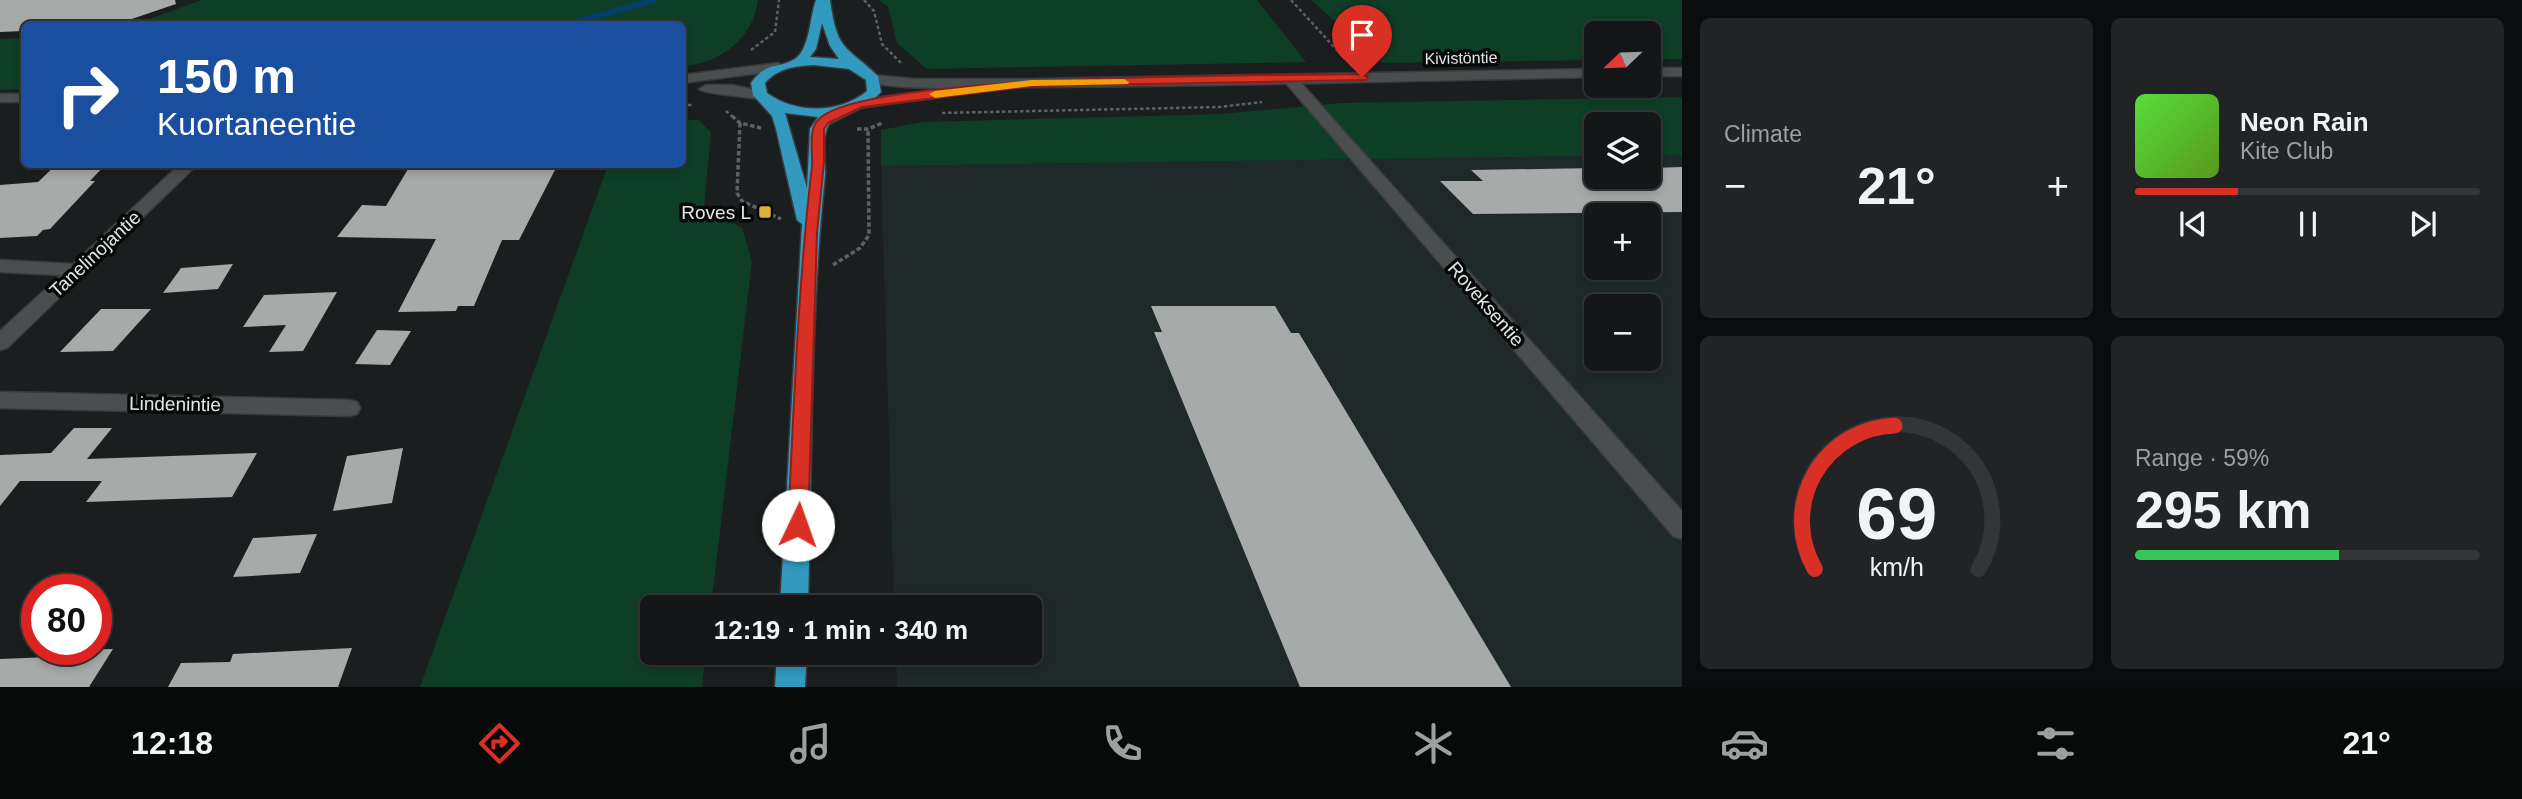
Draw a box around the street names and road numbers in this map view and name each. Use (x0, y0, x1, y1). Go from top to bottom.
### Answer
street label: Kivistöntie (1424, 49, 1498, 67)
street label: Tanelinojantie (45, 207, 145, 301)
street label: Roveksentie (1444, 258, 1528, 350)
street label: Lindenintie (129, 393, 221, 415)

